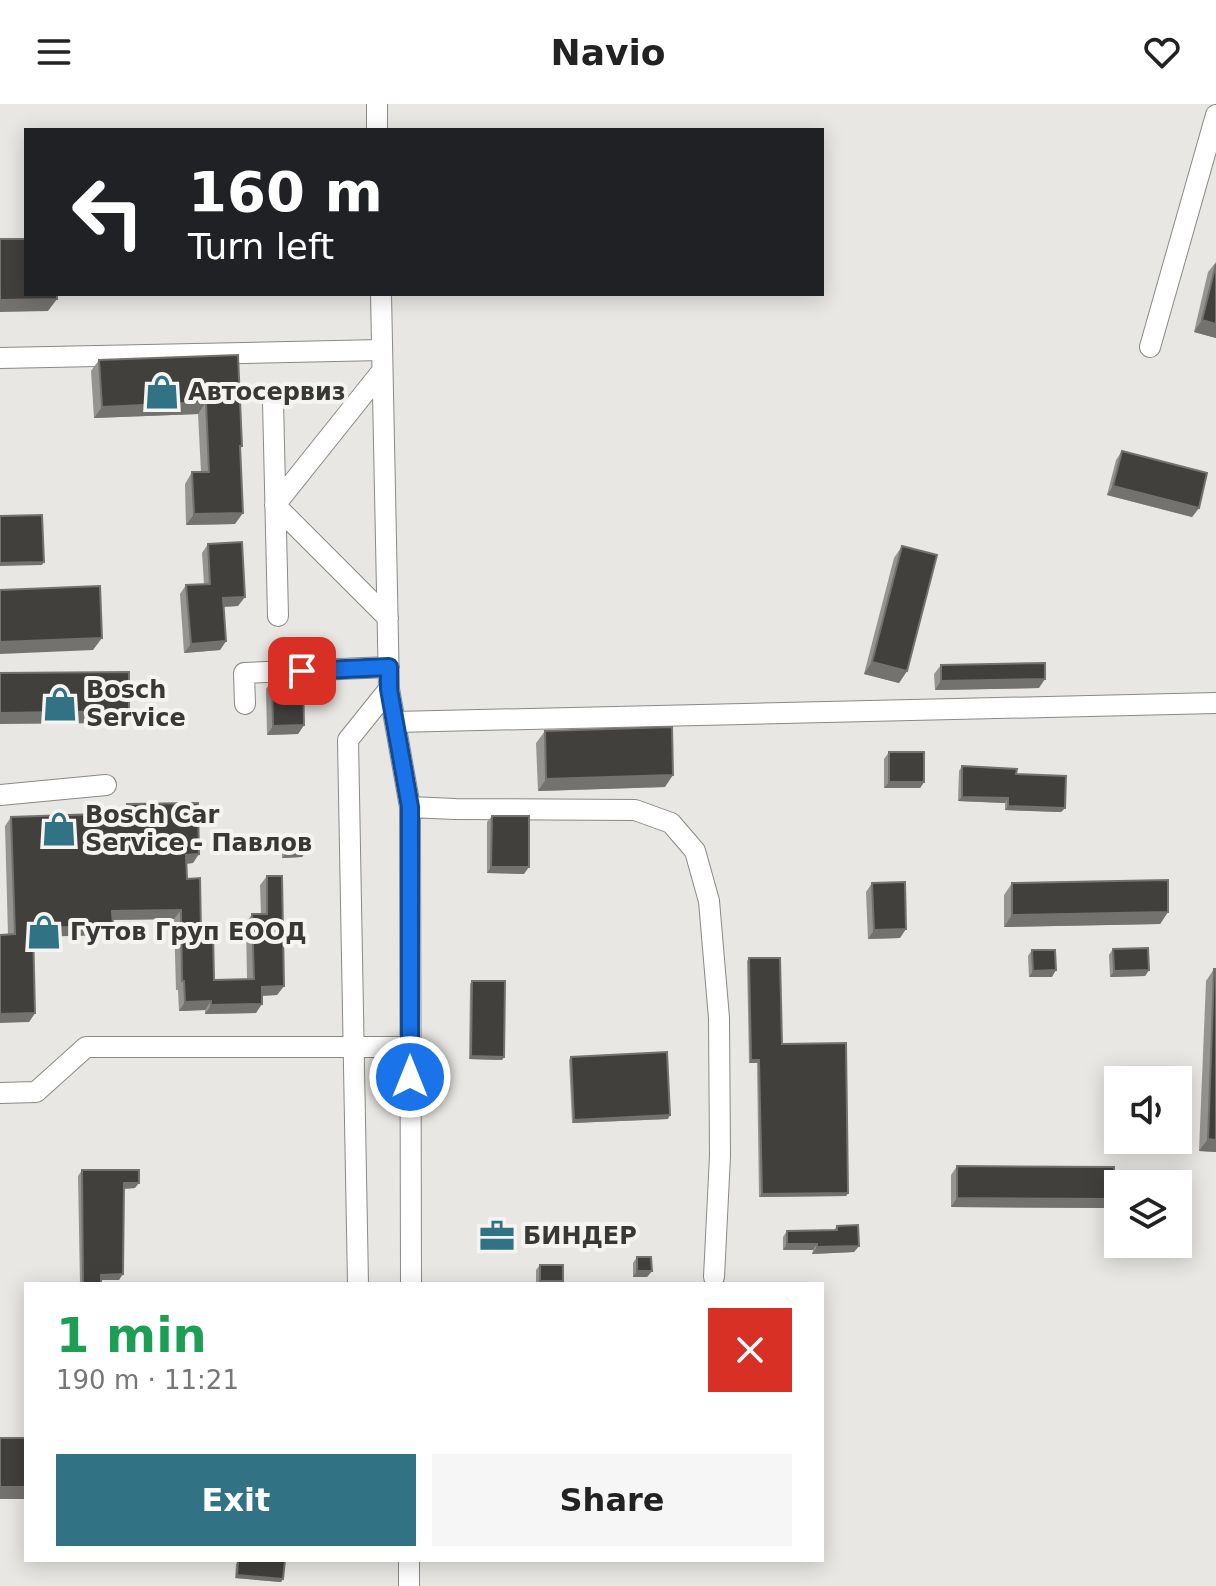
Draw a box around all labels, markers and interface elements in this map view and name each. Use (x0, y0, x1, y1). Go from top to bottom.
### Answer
icon: menu (32, 30, 76, 74)
icon: heart (1140, 30, 1184, 74)
text: Navio (551, 32, 665, 73)
text: 160 m (188, 159, 383, 224)
icon: left (56, 160, 160, 264)
text: Turn left (188, 226, 334, 267)
shop icon: Автосервиз (143, 373, 181, 411)
place label: Автосервиз (188, 378, 346, 406)
pin (268, 637, 336, 705)
icon: arrive (280, 649, 324, 693)
place label: Bosch Service (86, 676, 186, 732)
shop icon: Bosch Service (41, 685, 79, 723)
place label: Bosch Car Service - Павлов (85, 801, 312, 857)
shop icon: Bosch Car Service - Павлов (40, 810, 78, 848)
shop icon: Гутов Груп ЕООД (25, 913, 63, 951)
place label: Гутов Груп ЕООД (70, 918, 307, 946)
position arrow (368, 1035, 452, 1119)
map controls (1104, 1066, 1192, 1258)
button: sound (1104, 1066, 1192, 1154)
button: layers (1104, 1170, 1192, 1258)
office icon: БИНДЕР (478, 1217, 516, 1255)
place label: БИНДЕР (523, 1222, 637, 1250)
text: 1 min (56, 1307, 207, 1363)
button: close (708, 1308, 792, 1392)
text: 190 m · 11:21 (56, 1365, 239, 1395)
button: Exit (56, 1454, 416, 1546)
button: Share (432, 1454, 792, 1546)

